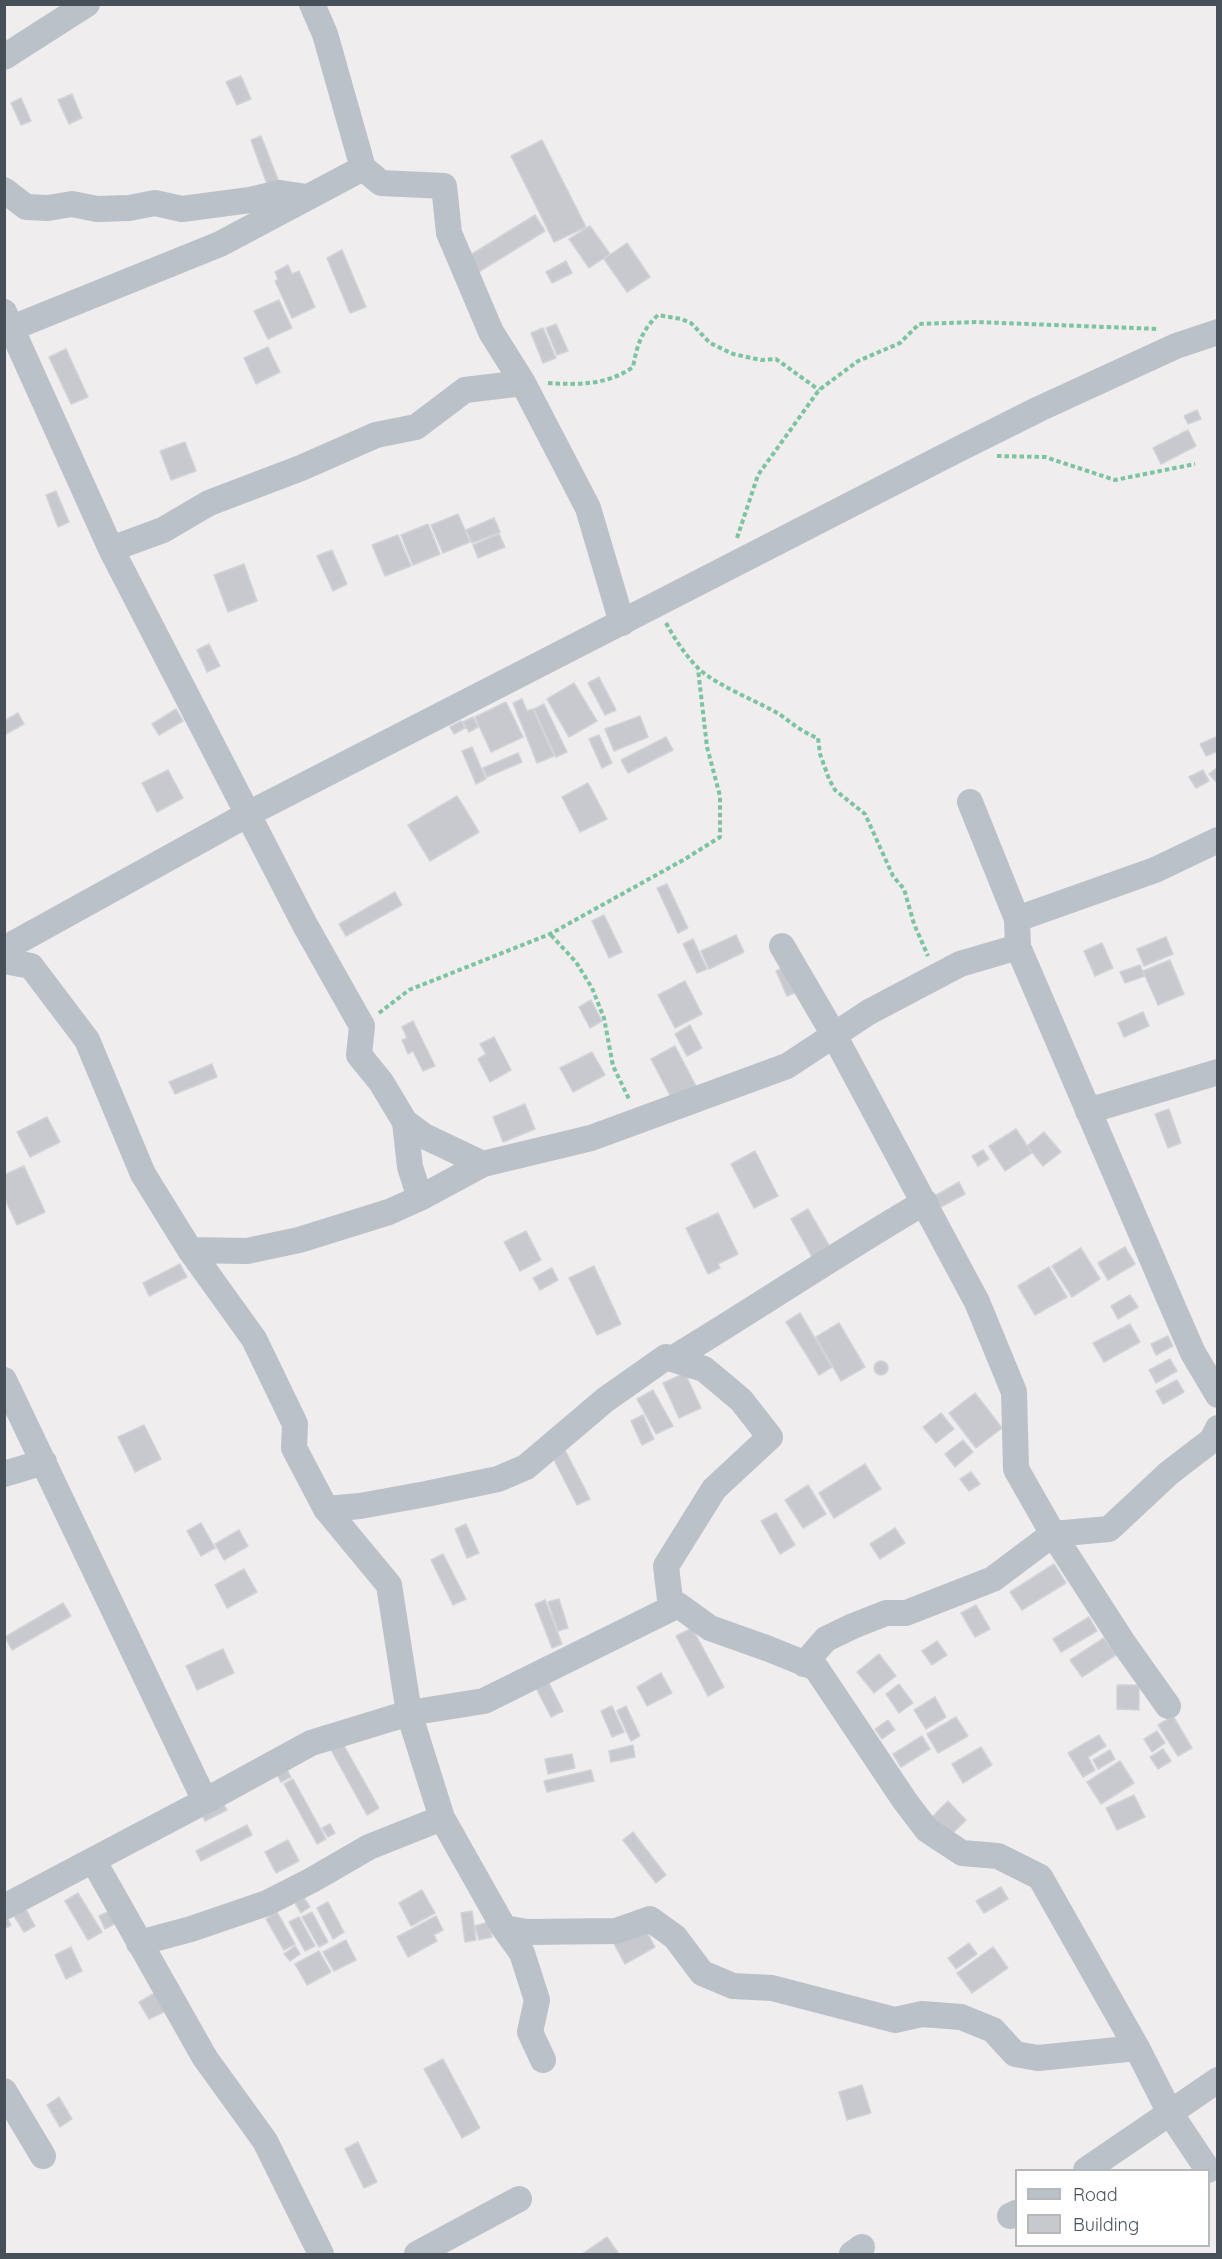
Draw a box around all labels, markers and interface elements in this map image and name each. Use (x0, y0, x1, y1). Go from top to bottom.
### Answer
legend (1015, 2169, 1210, 2247)
text: Road (1073, 2183, 1118, 2206)
text: Building (1073, 2213, 1139, 2236)

